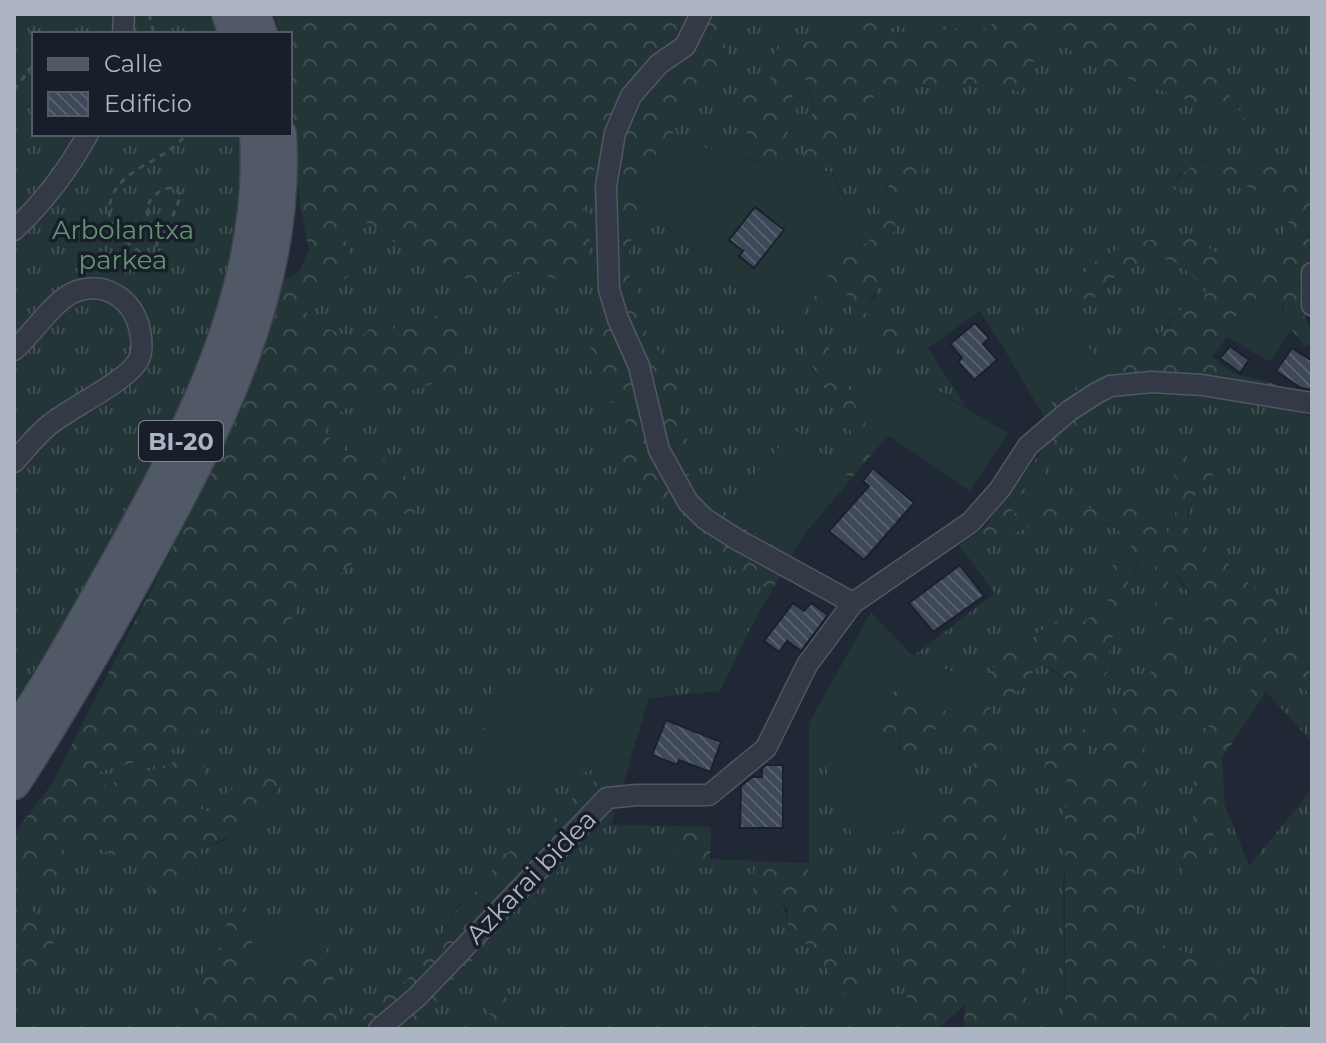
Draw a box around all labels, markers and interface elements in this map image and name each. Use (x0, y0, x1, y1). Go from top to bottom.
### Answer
legend (32, 32, 292, 136)
text: Calle (104, 49, 162, 78)
text: Edificio (104, 89, 192, 118)
park label: Arbolantxa parkea (52, 214, 194, 276)
road number: BI-20 (139, 421, 223, 461)
street label: Azkarai bidea (459, 803, 603, 951)

